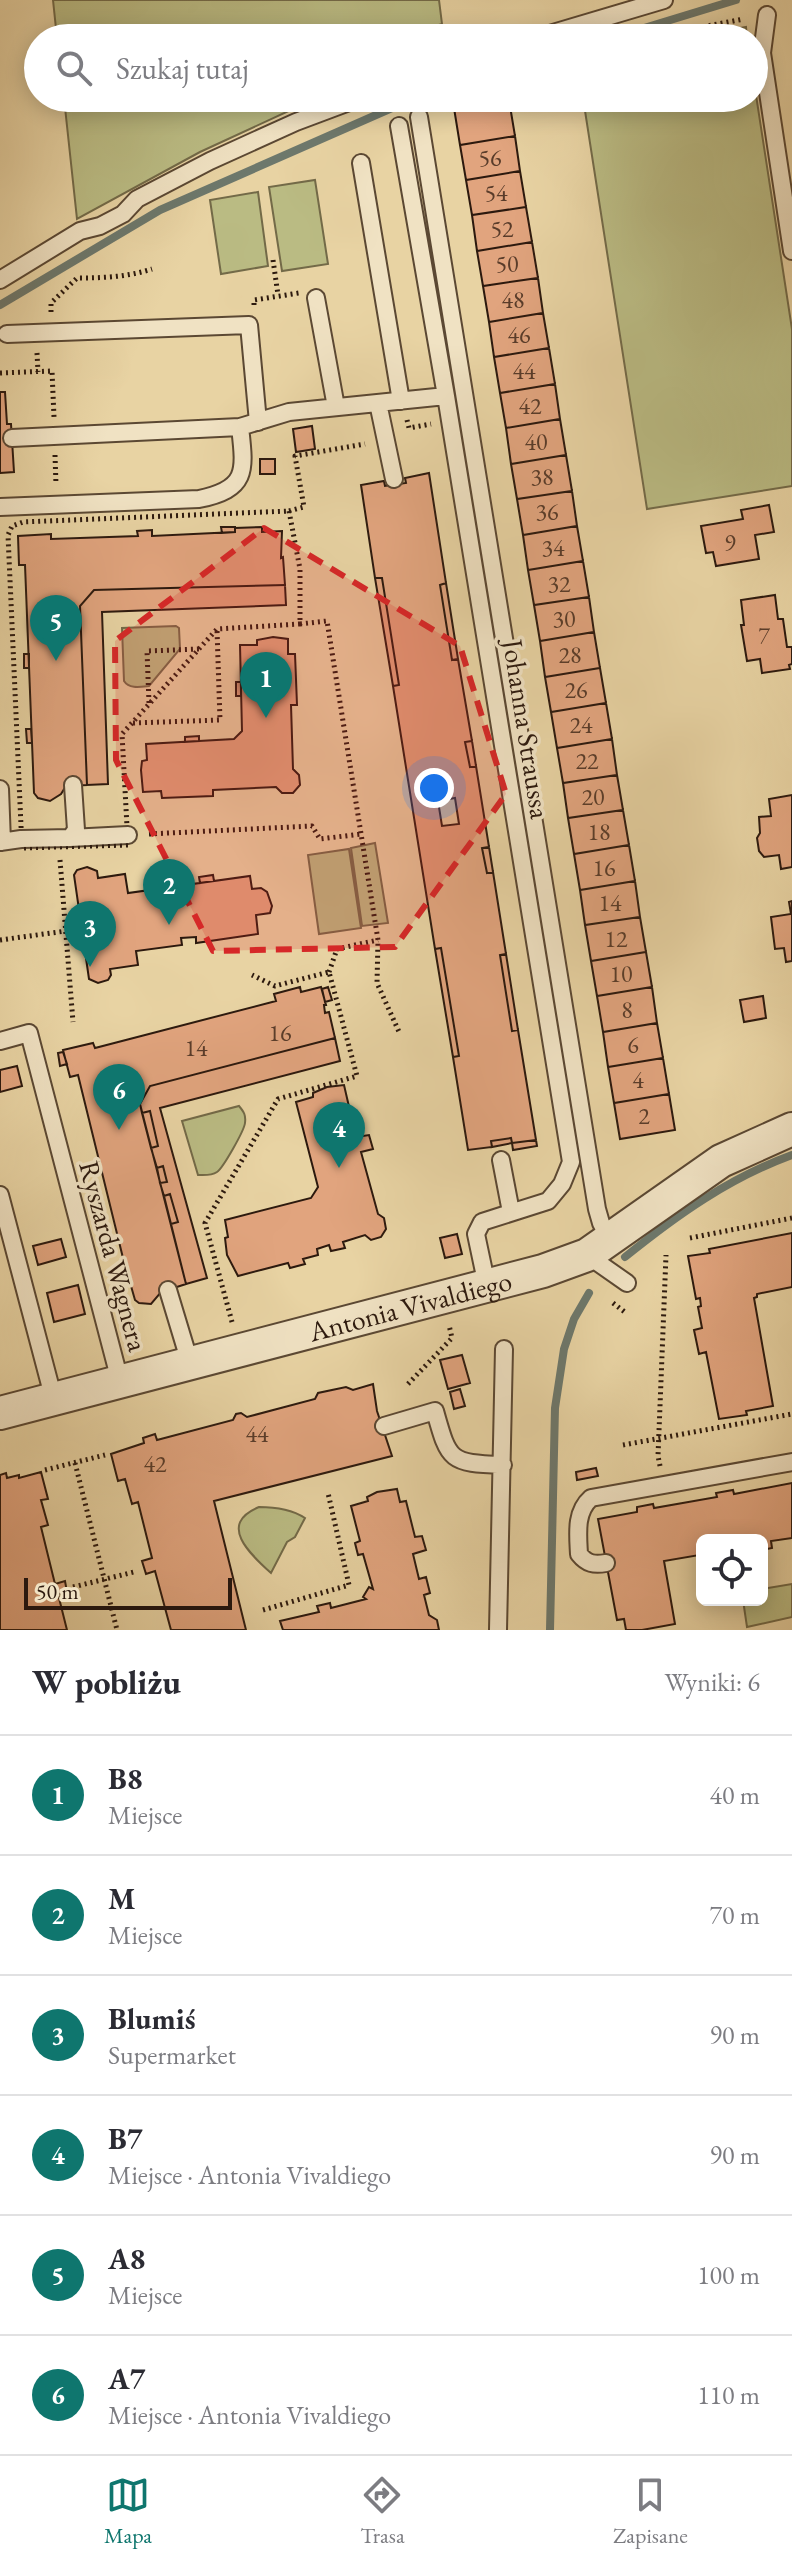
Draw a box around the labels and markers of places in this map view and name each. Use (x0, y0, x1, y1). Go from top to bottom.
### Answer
pin: 5 (30, 595, 82, 661)
pin: 1 (240, 652, 292, 718)
pin: 2 (143, 859, 195, 925)
pin: 3 (64, 901, 116, 967)
pin: 6 (93, 1064, 145, 1130)
pin: 4 (313, 1102, 365, 1168)

